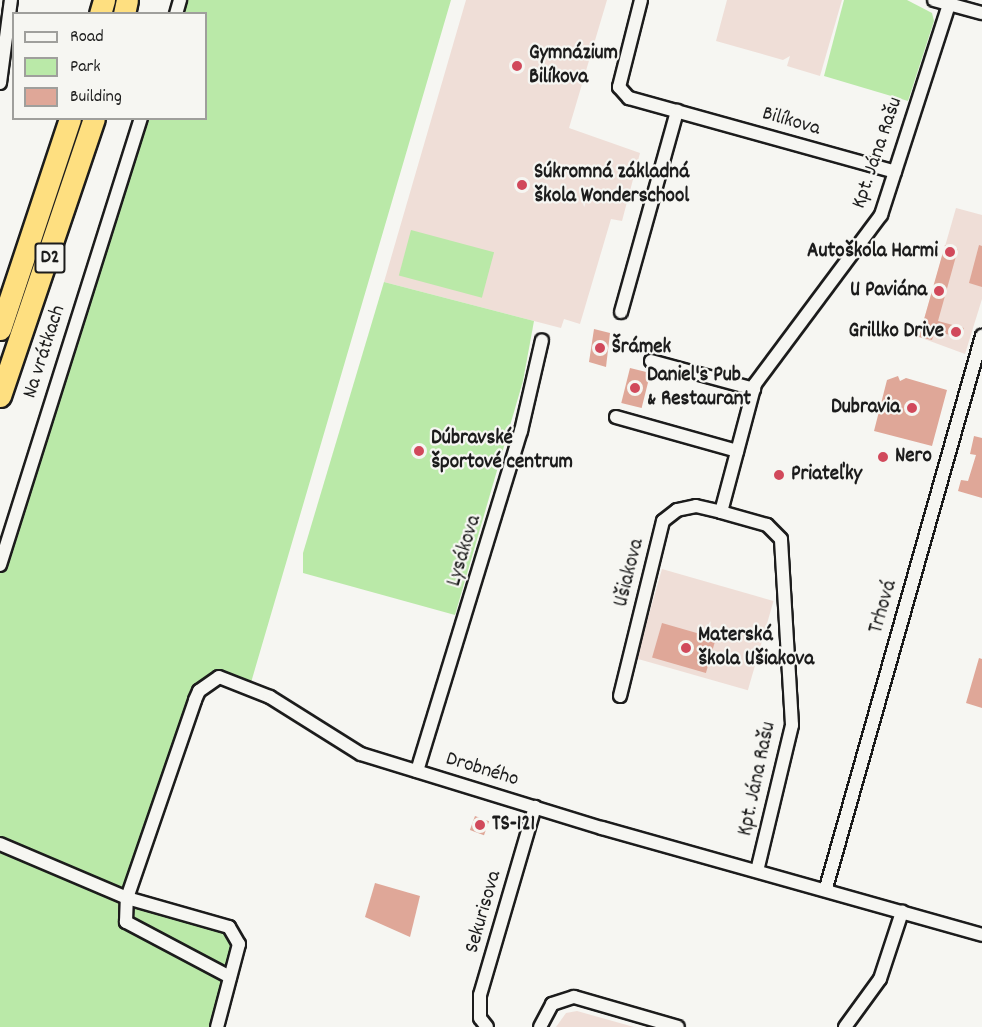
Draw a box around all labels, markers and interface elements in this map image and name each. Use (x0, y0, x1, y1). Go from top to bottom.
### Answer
legend (12, 12, 207, 120)
text: Road (70, 25, 104, 50)
place label: Gymnázium Bilíkova (529, 41, 618, 91)
text: Park (70, 55, 101, 80)
marker: Gymnázium Bilíkova (510, 59, 524, 73)
text: Building (70, 85, 122, 110)
street label: Kpt. Jána Rašu (847, 94, 909, 212)
street label: Bilíkova (759, 102, 823, 142)
place label: Súkromná základná škola Wonderschool (534, 160, 689, 210)
marker: Súkromná základná škola Wonderschool (515, 178, 529, 192)
place label: Autoškola Harmi (807, 239, 938, 265)
road number: D2 (34, 241, 66, 275)
marker: Autoškola Harmi (943, 245, 957, 259)
place label: U Paviána (850, 278, 927, 304)
marker: U Paviána (932, 284, 946, 298)
street label: Na vrátkach (18, 302, 72, 402)
place label: Grillko Drive (849, 319, 944, 345)
marker: Grillko Drive (949, 325, 963, 339)
place label: Šrámek (612, 335, 671, 361)
marker: Šrámek (593, 341, 607, 355)
place label: Daniel's Pub & Restaurant (647, 363, 751, 413)
marker: Daniel's Pub & Restaurant (628, 381, 642, 395)
place label: Dubravia (831, 395, 900, 421)
marker: Dubravia (905, 401, 919, 415)
place label: Dúbravské športové centrum (431, 426, 573, 476)
marker: Dúbravské športové centrum (412, 444, 426, 458)
place label: Nero (895, 444, 932, 470)
marker: Nero (876, 450, 890, 464)
place label: Priateľky (791, 462, 862, 488)
marker: Priateľky (772, 468, 786, 482)
street label: Lysákova (442, 512, 488, 590)
street label: Ušiakova (609, 536, 651, 610)
street label: Trhová (864, 577, 904, 637)
place label: Materská škola Ušiakova (698, 623, 814, 673)
marker: Materská škola Ušiakova (679, 641, 693, 655)
street label: Kpt. Jána Rašu (734, 720, 782, 838)
street label: Drobného (443, 747, 521, 793)
place label: TS-121 (492, 812, 535, 838)
marker: TS-121 (473, 818, 487, 832)
street label: Sekurisova (460, 868, 508, 956)

